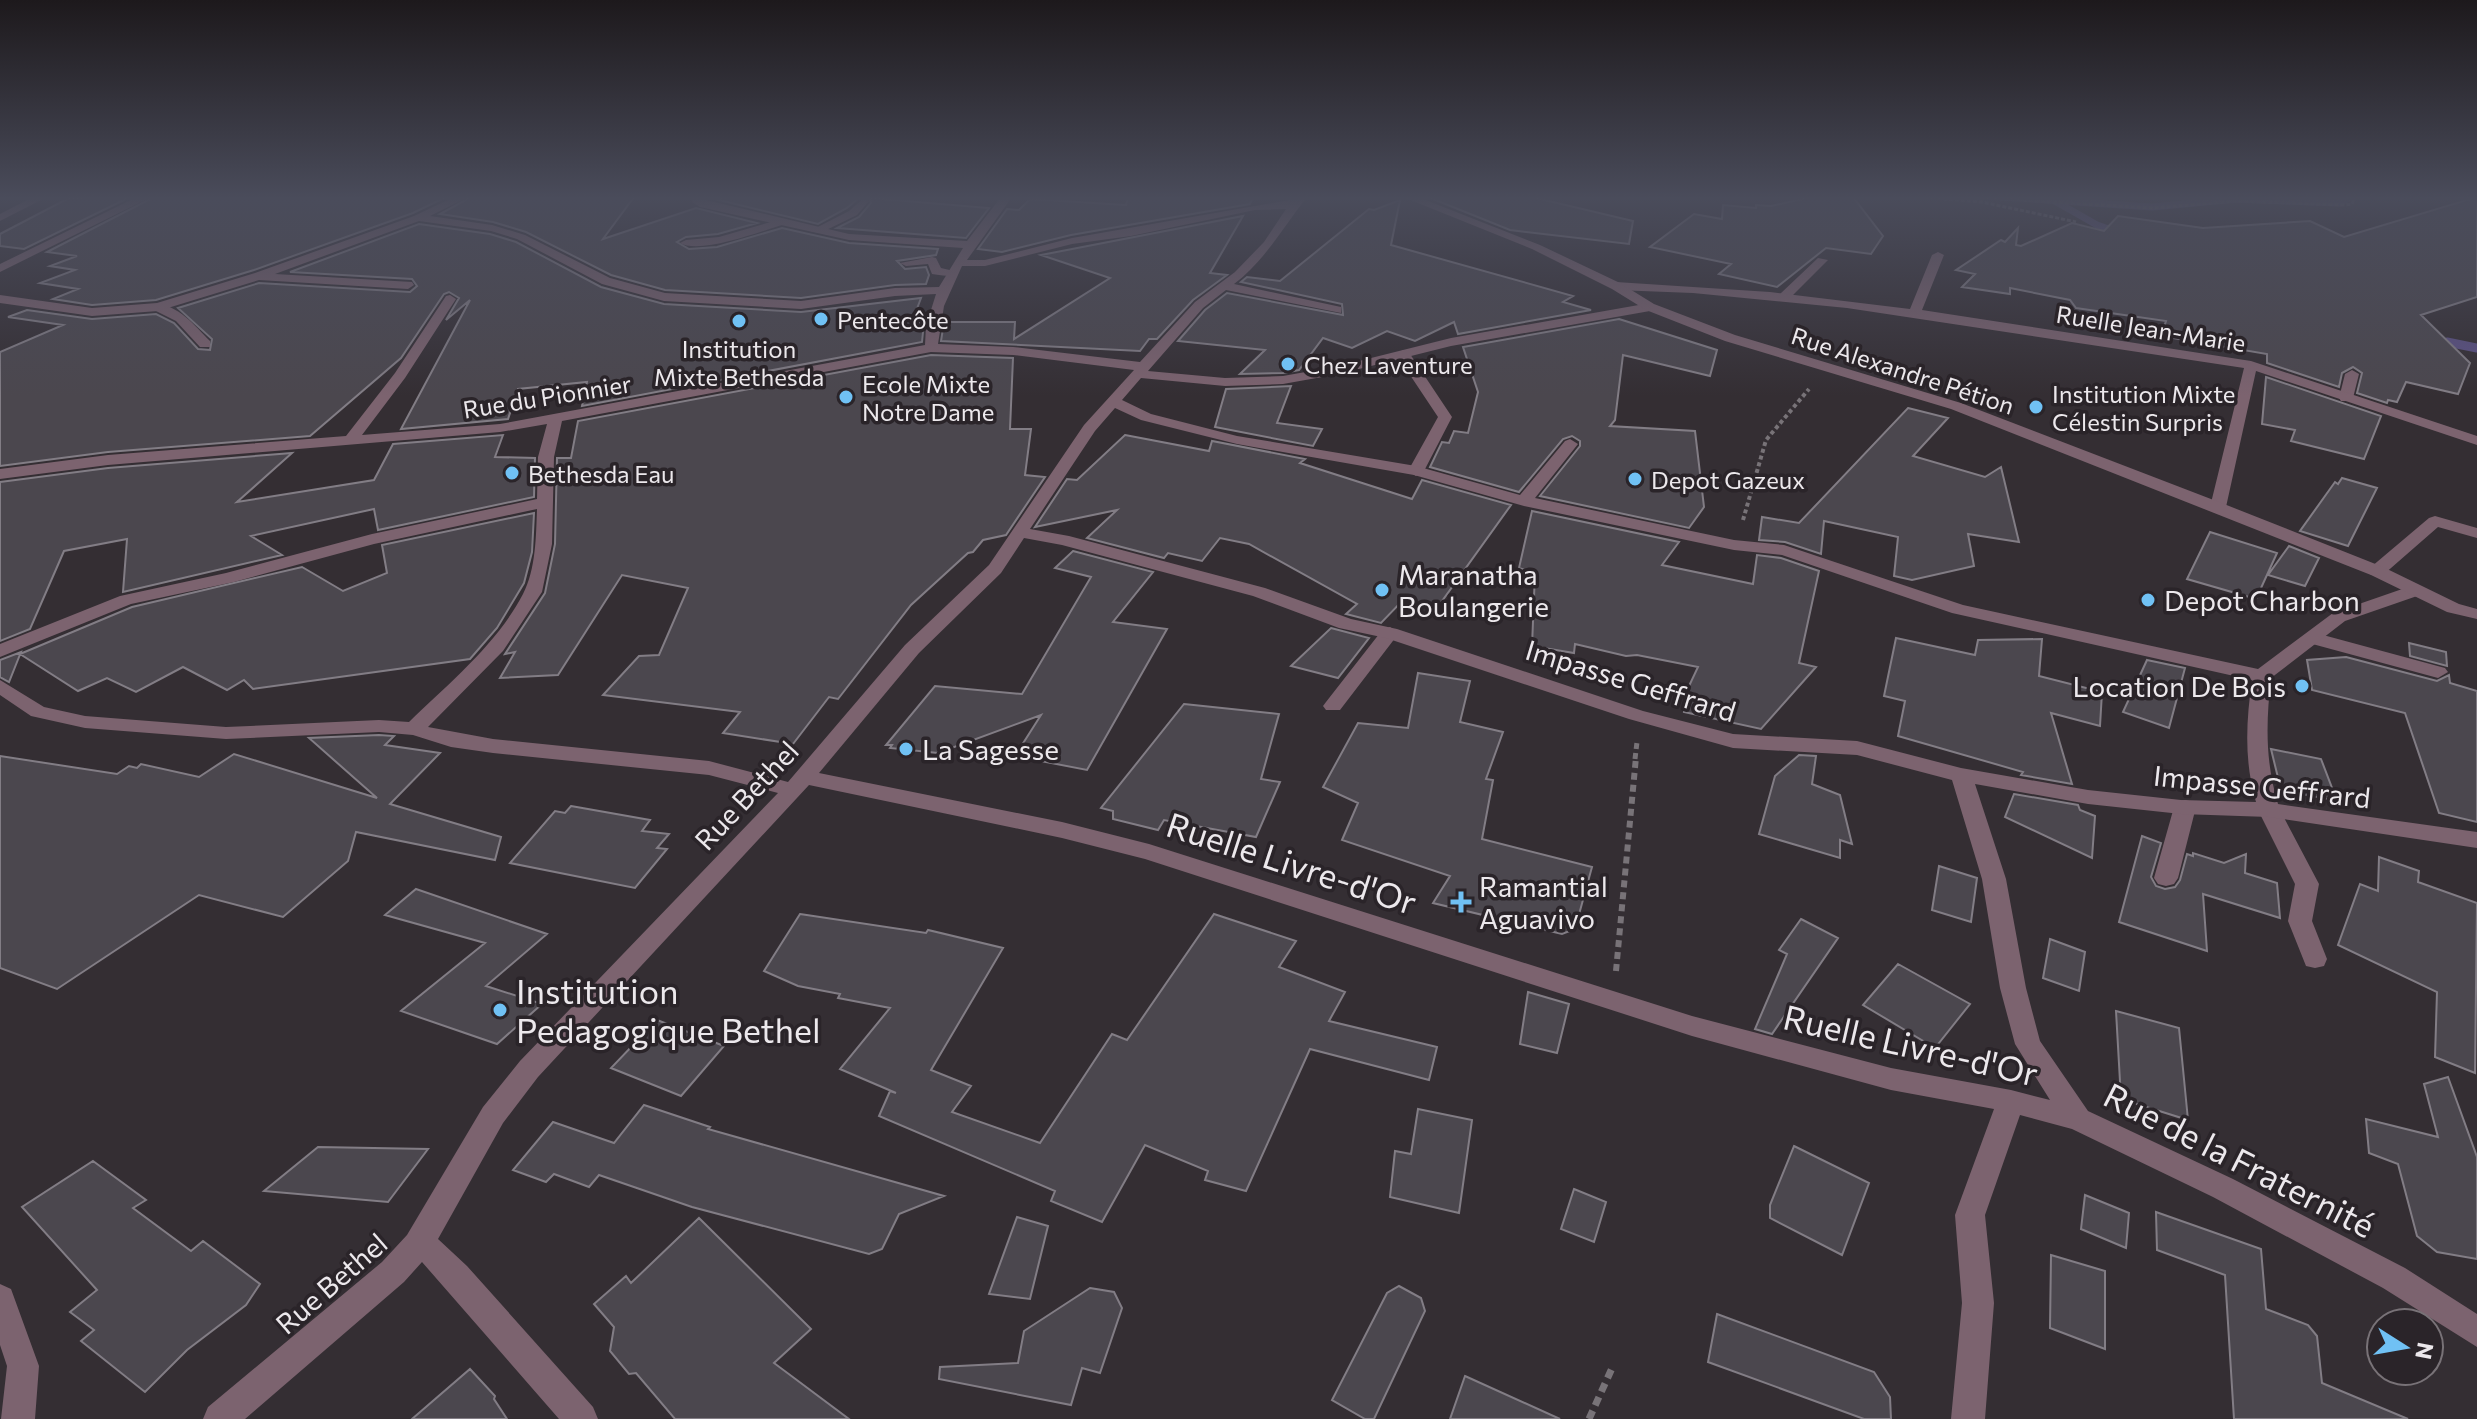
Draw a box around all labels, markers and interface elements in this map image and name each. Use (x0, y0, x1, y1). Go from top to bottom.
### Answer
street label: Ruelle Jean-Marie (2054, 299, 2248, 357)
place label: Pentecôte (837, 305, 949, 334)
marker: Pentecôte (812, 310, 830, 328)
marker: Institution Mixte Bethesda (730, 312, 748, 330)
street label: Rue Alexandre Pétion (1788, 320, 2018, 420)
place label: Institution Mixte Bethesda (654, 334, 824, 391)
place label: Chez Laventure (1304, 350, 1473, 379)
marker: Chez Laventure (1279, 355, 1297, 373)
street label: Rue du Pionnier (461, 368, 634, 424)
place label: Ecole Mixte Notre Dame (862, 369, 994, 426)
place label: Institution Mixte Célestin Surpris (2052, 379, 2236, 436)
marker: Ecole Mixte Notre Dame (837, 388, 855, 406)
marker: Institution Mixte Célestin Surpris (2027, 398, 2045, 416)
place label: Bethesda Eau (528, 459, 674, 488)
marker: Bethesda Eau (503, 464, 521, 482)
place label: Depot Gazeux (1651, 465, 1805, 494)
marker: Depot Gazeux (1626, 470, 1644, 488)
place label: Maranatha Boulangerie (1398, 557, 1549, 623)
marker: Maranatha Boulangerie (1373, 581, 1391, 599)
place label: Depot Charbon (2164, 583, 2360, 617)
marker: Depot Charbon (2139, 591, 2157, 609)
street label: Impasse Geffrard (1522, 632, 1740, 728)
place label: Location De Bois (2072, 669, 2286, 703)
marker: Location De Bois (2293, 677, 2311, 695)
place label: La Sagesse (922, 732, 1059, 766)
street label: Rue Bethel (687, 734, 805, 856)
marker: La Sagesse (897, 740, 915, 758)
street label: Impasse Geffrard (2152, 758, 2372, 814)
street label: Ruelle Livre-d'Or (1162, 802, 1422, 922)
place label: Ramantial Aguavivo (1479, 869, 1608, 935)
marker: Ramantial Aguavivo (1450, 891, 1472, 913)
place label: Institution Pedagogique Bethel (516, 969, 821, 1050)
street label: Ruelle Livre-d'Or (1780, 994, 2042, 1094)
marker: Institution Pedagogique Bethel (491, 1001, 509, 1019)
street label: Rue de la Fraternité (2098, 1073, 2382, 1245)
street label: Rue Bethel (268, 1225, 394, 1341)
north arrow (2365, 1307, 2445, 1387)
text: N (2410, 1340, 2440, 1362)

